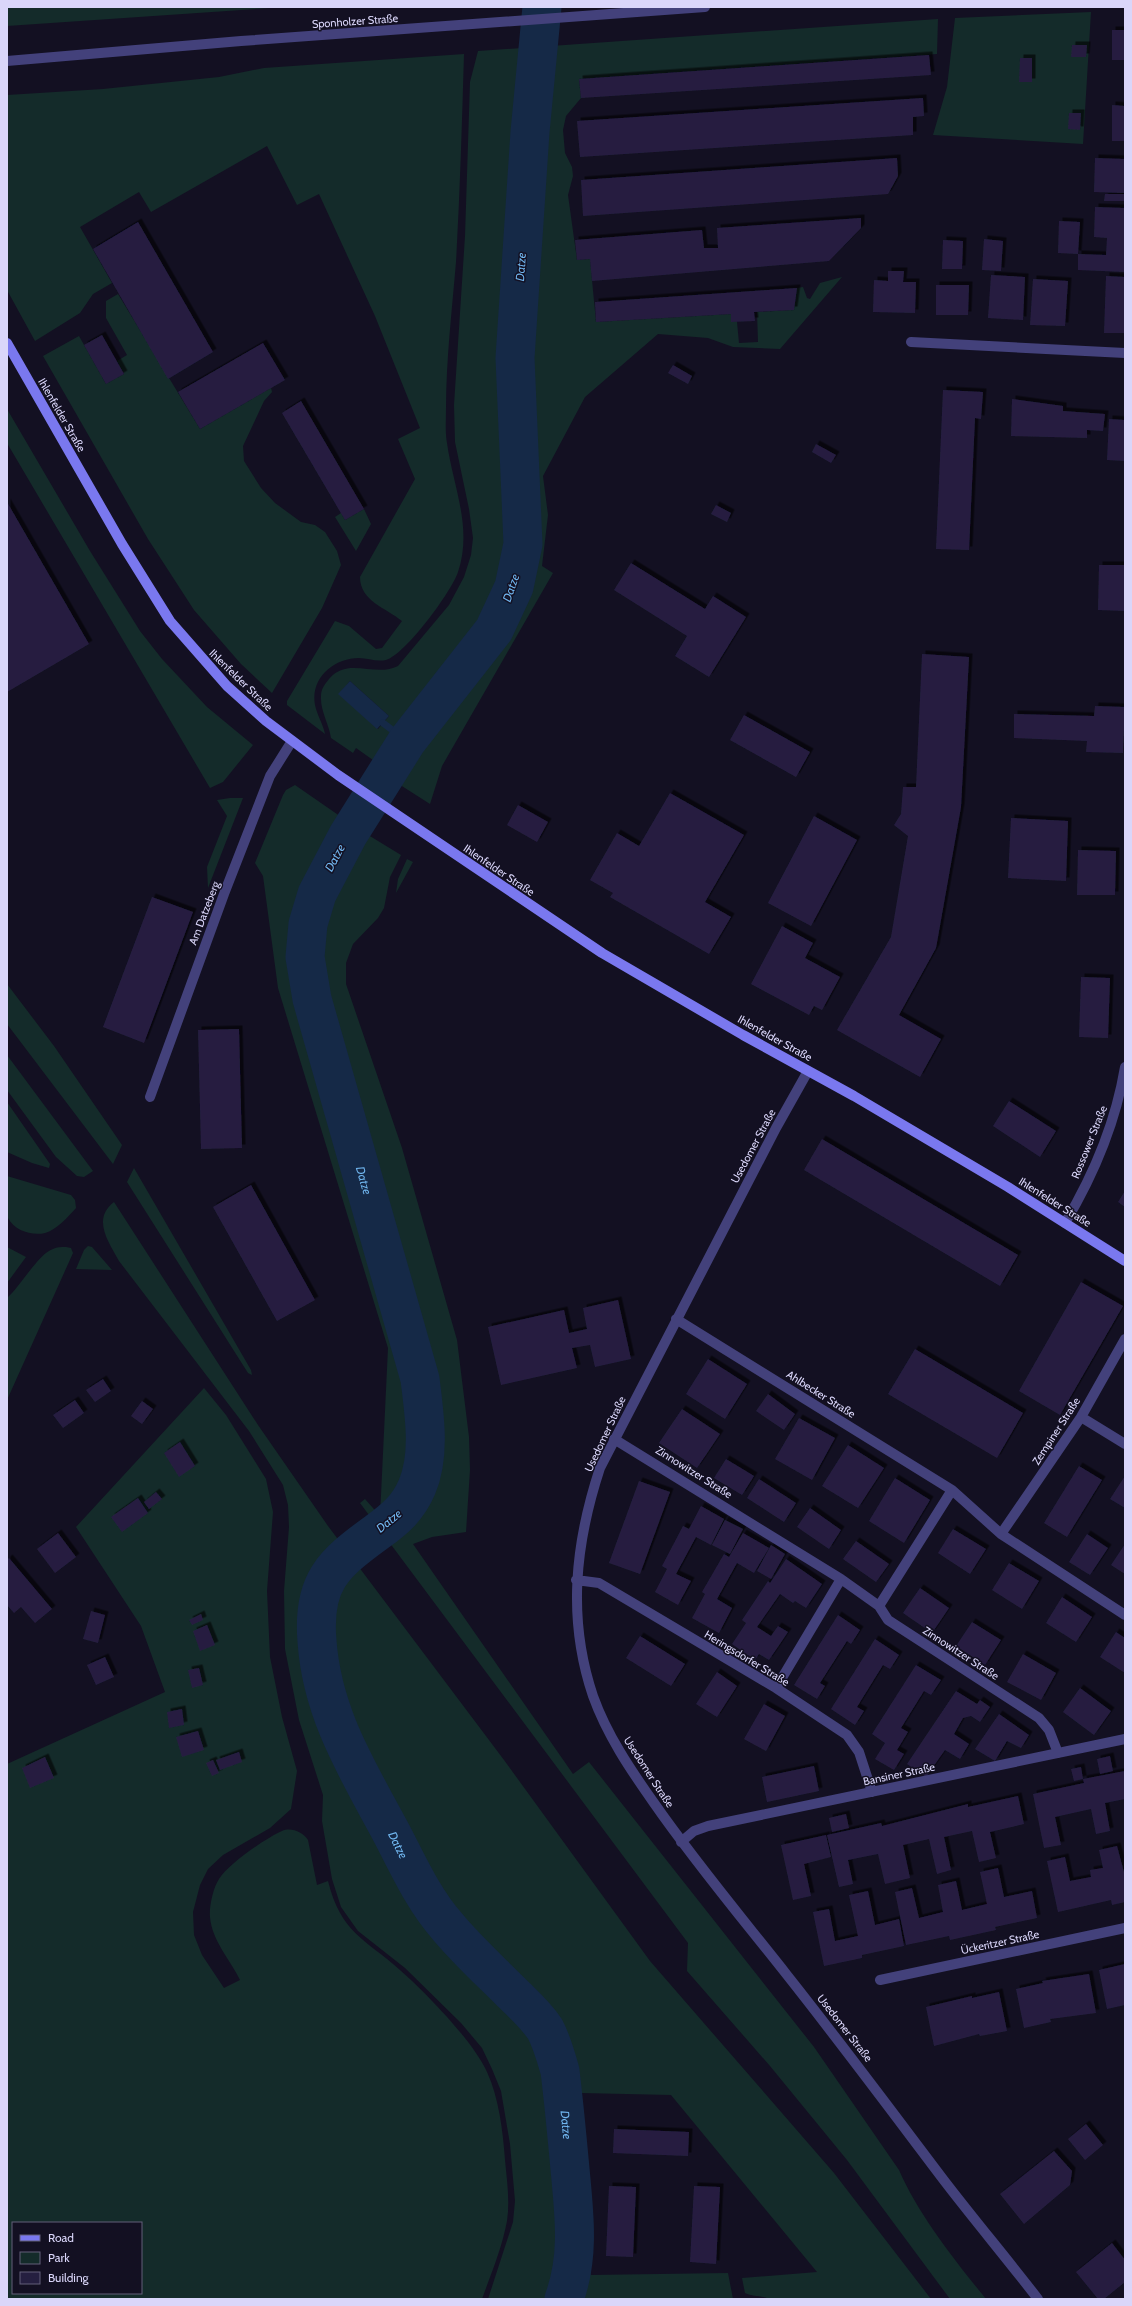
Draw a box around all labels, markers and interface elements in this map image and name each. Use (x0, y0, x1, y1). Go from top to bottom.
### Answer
street label: Sponholzer Straße (311, 11, 399, 31)
water label: Datze (512, 252, 529, 282)
street label: Ihlenfelder Straße (35, 376, 89, 455)
water label: Datze (499, 571, 522, 604)
street label: Ihlenfelder Straße (206, 646, 276, 714)
water label: Datze (321, 841, 348, 874)
street label: Ihlenfelder Straße (461, 841, 538, 899)
street label: Am Datzeberg (185, 879, 223, 947)
street label: Ihlenfelder Straße (735, 1012, 815, 1064)
street label: Rossower Straße (1068, 1103, 1110, 1181)
street label: Usedomer Straße (728, 1106, 779, 1185)
water label: Datze (353, 1165, 375, 1197)
street label: Ihlenfelder Straße (1016, 1174, 1094, 1230)
street label: Ahlbecker Straße (784, 1367, 858, 1421)
street label: Usedomer Straße (581, 1394, 629, 1474)
street label: Zempiner Straße (1029, 1394, 1083, 1467)
street label: Zinnowitzer Straße (653, 1443, 735, 1501)
water label: Datze (373, 1505, 405, 1536)
street label: Zinnowitzer Straße (920, 1623, 1002, 1683)
street label: Heringsdorfer Straße (702, 1627, 792, 1689)
street label: Usedomer Straße (621, 1734, 677, 1810)
street label: Bansiner Straße (862, 1759, 937, 1788)
water label: Datze (385, 1829, 412, 1862)
street label: Ückeritzer Straße (959, 1927, 1041, 1957)
street label: Usedomer Straße (814, 1991, 876, 2065)
water label: Datze (557, 2110, 575, 2140)
legend (12, 2222, 142, 2294)
text: Road (48, 2230, 74, 2245)
text: Park (48, 2250, 70, 2265)
text: Building (48, 2270, 90, 2285)

